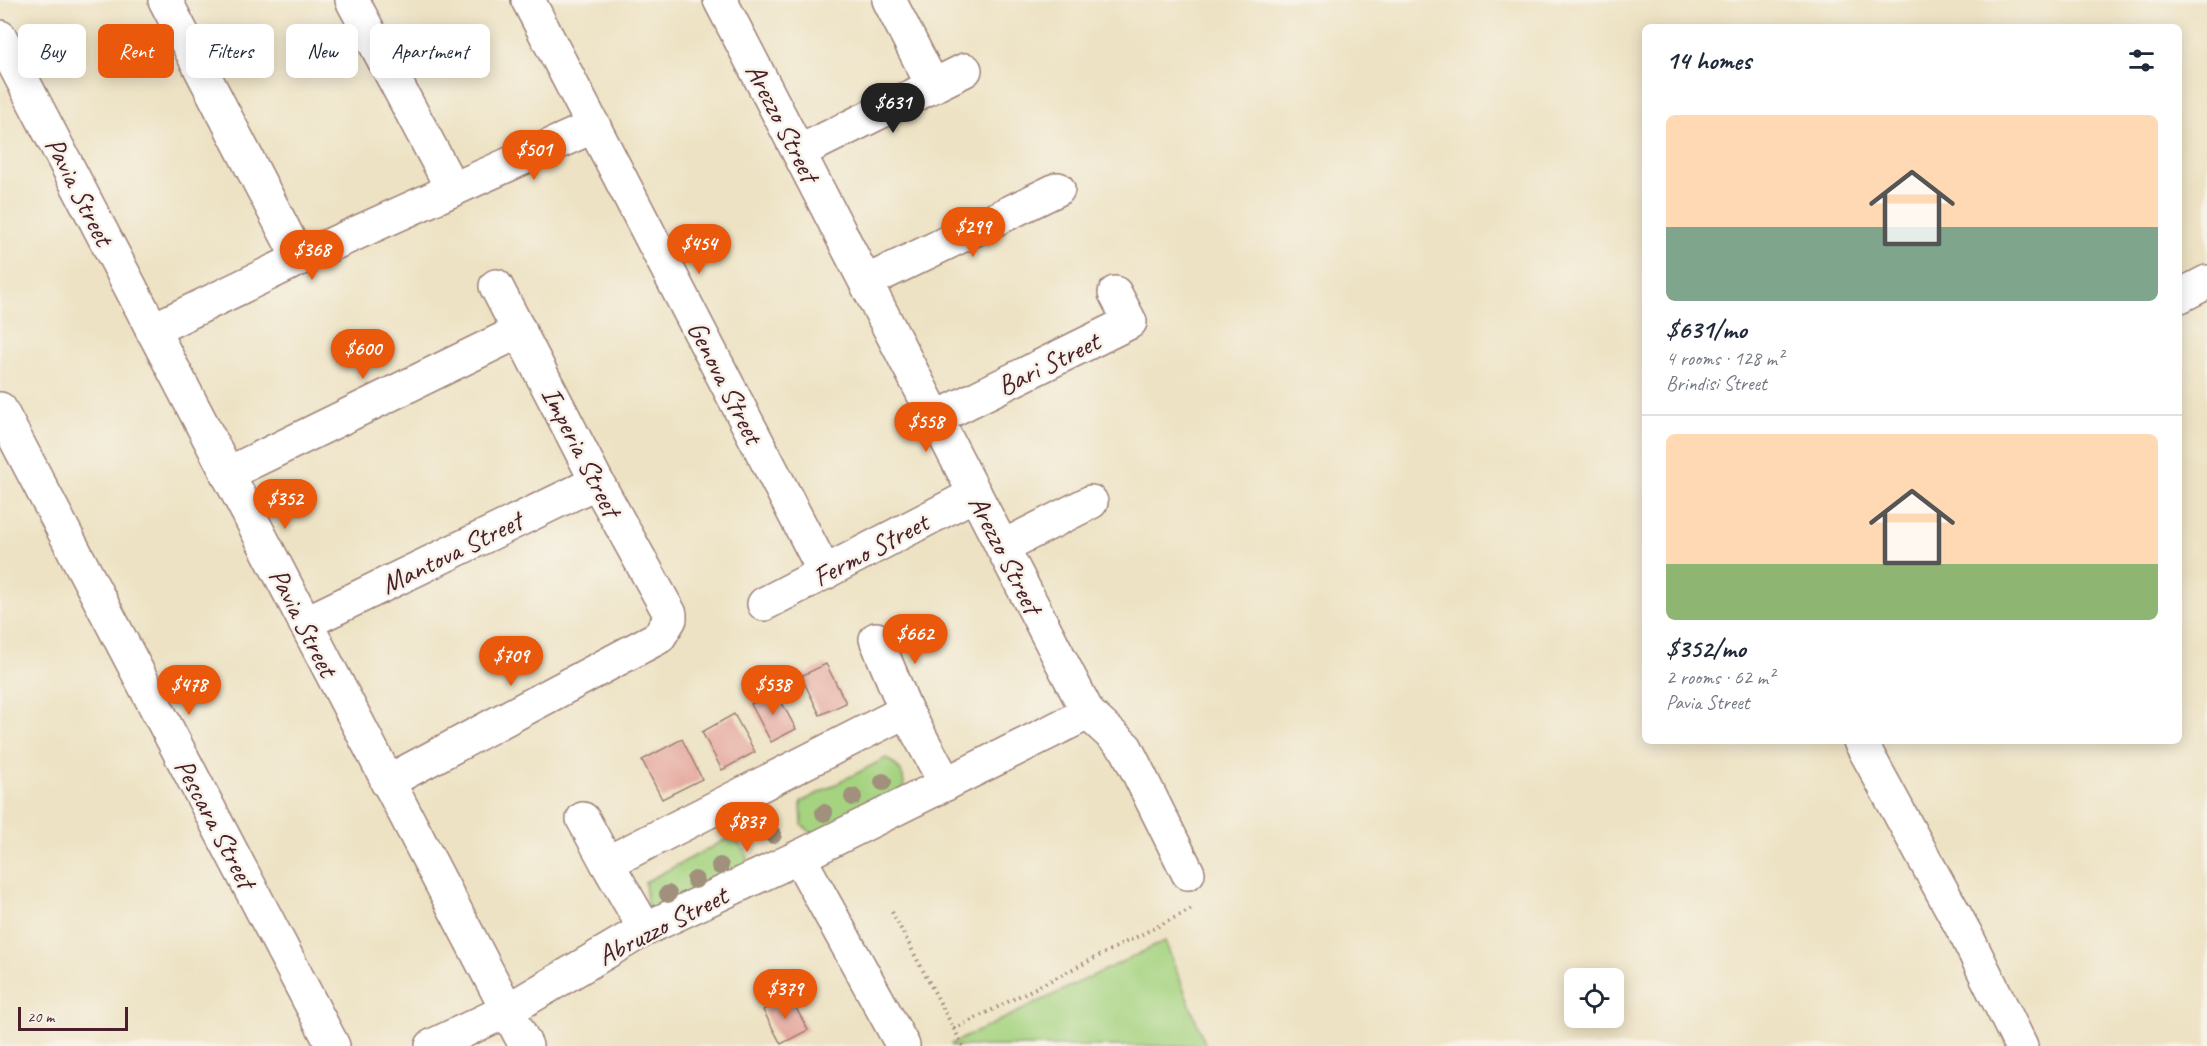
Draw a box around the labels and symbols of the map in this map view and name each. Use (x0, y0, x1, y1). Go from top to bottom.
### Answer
street label: Arezzo Street (738, 57, 829, 191)
pin: $631 (857, 83, 929, 134)
pin: $501 (498, 130, 570, 181)
street label: Pavia Street (37, 131, 123, 254)
pin: $299 (937, 207, 1009, 258)
pin: $454 (663, 224, 735, 275)
pin: $368 (276, 230, 348, 281)
street label: Genova Street (680, 315, 773, 452)
street label: Bari Street (991, 323, 1107, 403)
pin: $600 (327, 329, 399, 380)
street label: Imperia Street (534, 380, 631, 525)
pin: $558 (890, 402, 962, 453)
pin: $352 (249, 479, 321, 530)
street label: Arezzo Street (961, 489, 1052, 623)
street label: Mantova Street (375, 502, 531, 602)
street label: Fermo Street (807, 503, 936, 594)
street label: Pavia Street (261, 562, 347, 685)
pin: $662 (879, 614, 951, 665)
pin: $709 (475, 636, 547, 687)
pin: $478 (153, 665, 225, 716)
pin: $538 (737, 665, 809, 716)
street label: Pescara Street (167, 753, 266, 897)
pin: $837 (711, 802, 783, 853)
street label: Abruzzo Street (591, 877, 736, 973)
pin: $379 (749, 969, 821, 1020)
scale bar (18, 1004, 128, 1032)

